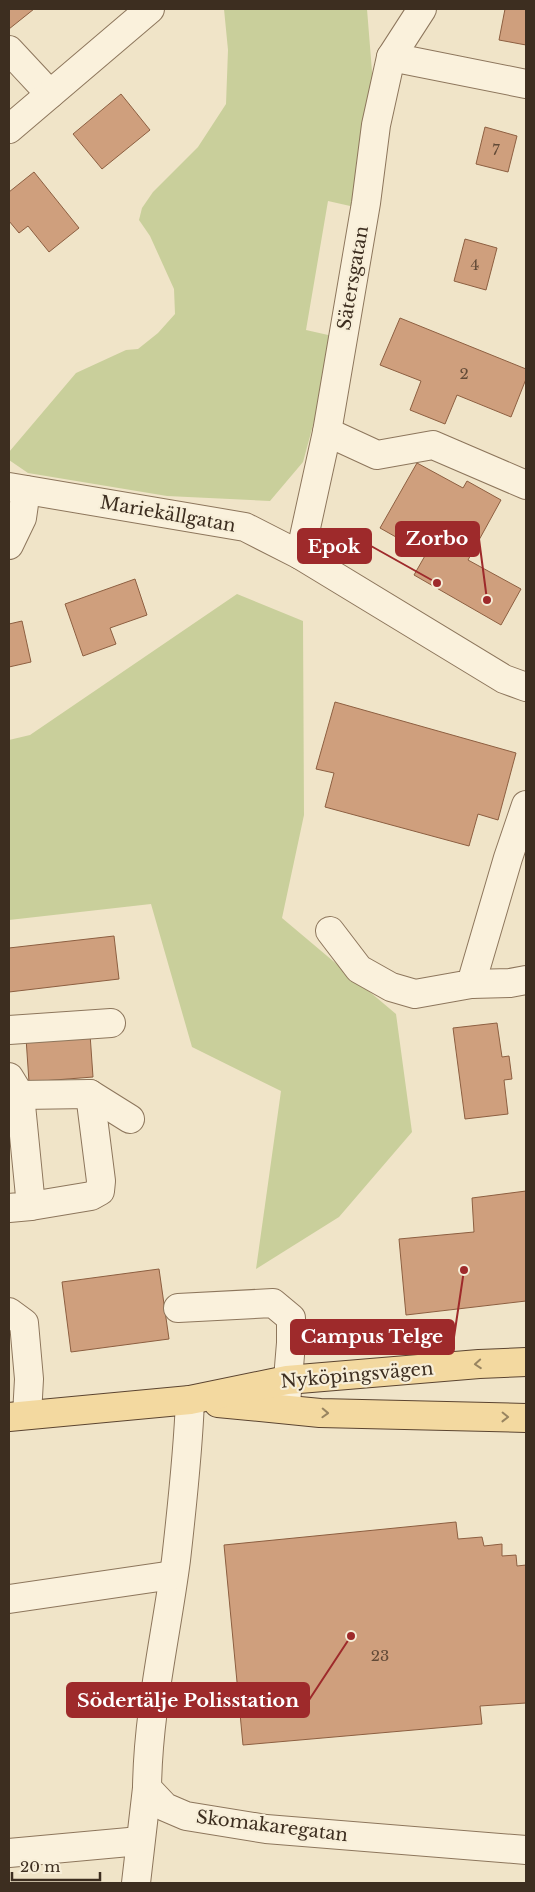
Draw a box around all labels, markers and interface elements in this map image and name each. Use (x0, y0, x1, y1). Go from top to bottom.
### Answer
house number: 7 (492, 140, 500, 159)
street label: Sätersgatan (333, 224, 373, 332)
house number: 4 (471, 255, 479, 274)
house number: 2 (459, 364, 469, 383)
street label: Mariekällgatan (98, 491, 238, 537)
callout: Zorbo (396, 522, 479, 556)
text: Zorbo (406, 527, 468, 550)
callout: Epok (298, 529, 371, 563)
text: Epok (308, 535, 361, 558)
callout: Campus Telge (291, 1320, 454, 1354)
text: Campus Telge (301, 1325, 443, 1348)
street label: Nyköpingsvägen (280, 1357, 434, 1393)
one-way arrow (473, 1359, 481, 1370)
one-way arrow (322, 1407, 330, 1418)
one-way arrow (502, 1412, 509, 1422)
house number: 23 (371, 1646, 389, 1665)
callout: Södertälje Polisstation (67, 1683, 309, 1717)
text: Södertälje Polisstation (77, 1689, 299, 1712)
street label: Skomakaregatan (195, 1806, 349, 1846)
scale bar (12, 1850, 100, 1882)
text: 20 m (20, 1857, 60, 1876)

